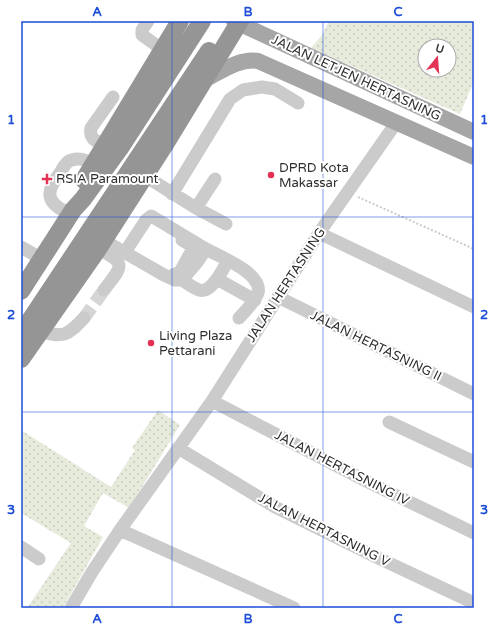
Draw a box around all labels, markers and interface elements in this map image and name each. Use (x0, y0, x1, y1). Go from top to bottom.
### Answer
text: A (92, 4, 102, 20)
text: B (243, 4, 253, 20)
text: C (393, 4, 403, 20)
street label: JALAN LETJEN HERTASNING (269, 32, 443, 124)
north arrow (417, 38, 457, 78)
text: U (434, 41, 446, 56)
text: 1 (7, 112, 15, 128)
text: 1 (480, 112, 488, 128)
place label: DPRD Kota Makassar (279, 160, 349, 191)
marker: DPRD Kota Makassar (266, 170, 276, 180)
place label: RSIA Paramount (56, 171, 159, 187)
marker: RSIA Paramount (41, 173, 53, 185)
street label: JALAN HERTASNING (243, 225, 329, 345)
text: 2 (7, 307, 15, 323)
street label: JALAN HERTASNING II (308, 307, 444, 385)
text: 2 (480, 307, 488, 323)
place label: Living Plaza Pettarani (159, 328, 232, 359)
marker: Living Plaza Pettarani (146, 338, 156, 348)
street label: JALAN HERTASNING IV (272, 427, 412, 509)
street label: JALAN HERTASNING V (256, 490, 392, 570)
text: 3 (7, 502, 15, 518)
text: 3 (480, 502, 488, 518)
text: A (92, 611, 102, 627)
text: B (243, 611, 253, 627)
text: C (393, 611, 403, 627)

